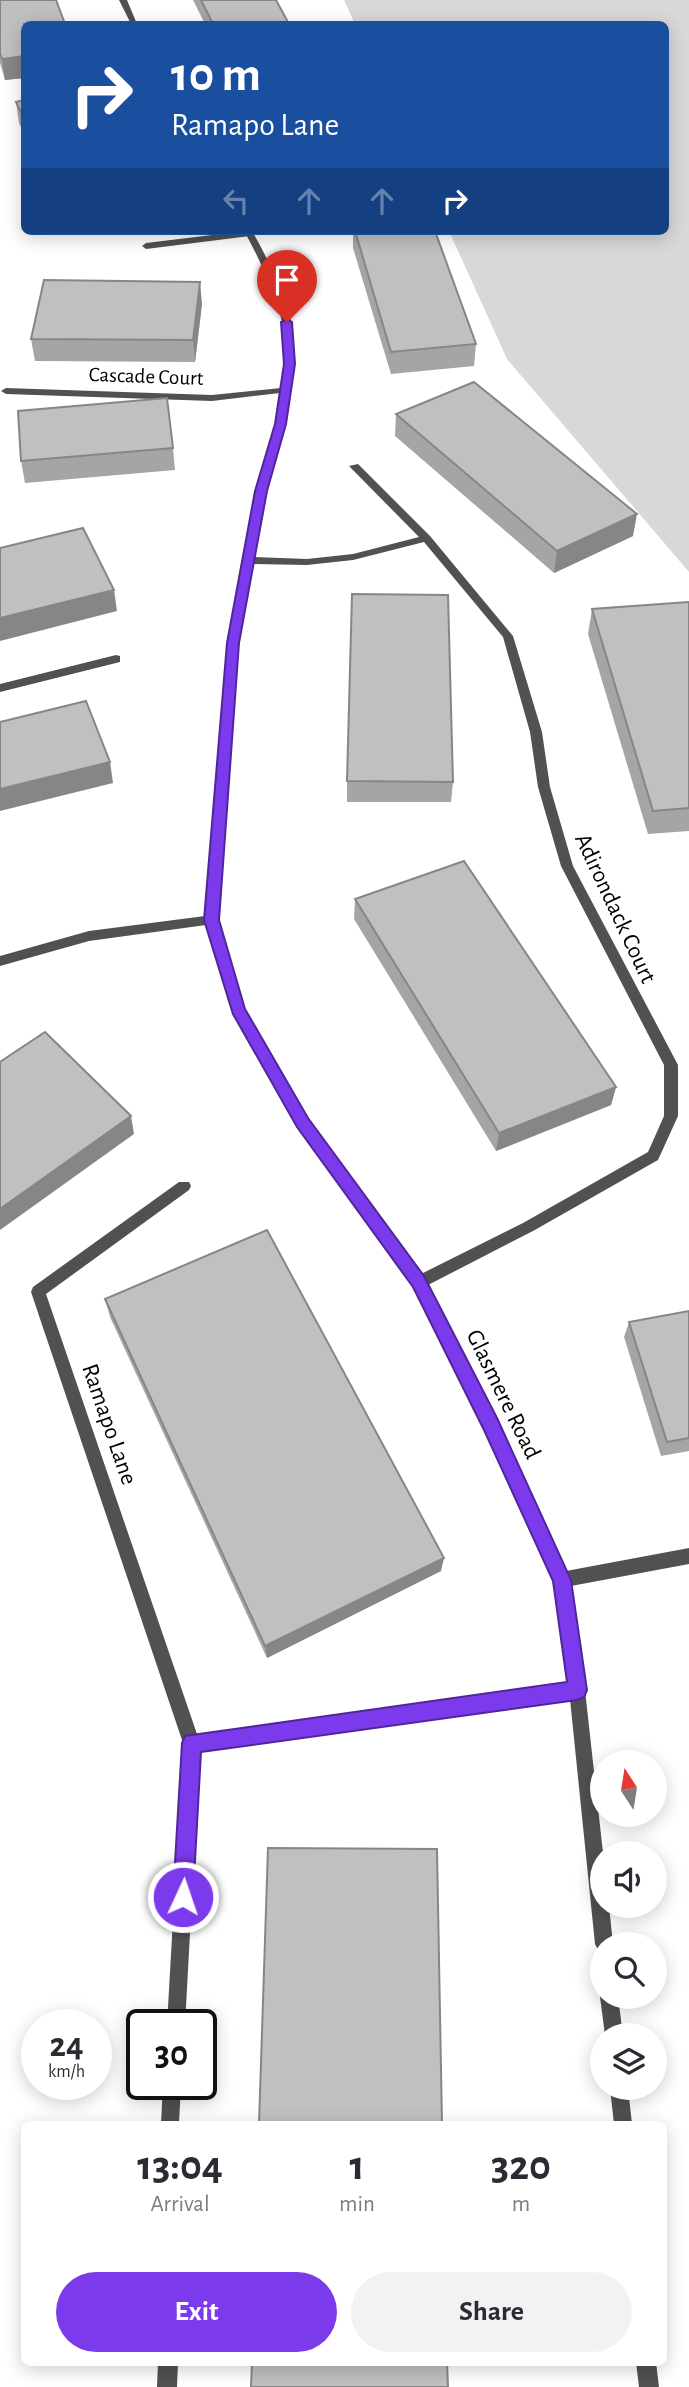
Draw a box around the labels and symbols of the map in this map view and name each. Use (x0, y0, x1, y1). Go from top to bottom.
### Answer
pin (257, 250, 317, 322)
street label: Cascade Court (88, 364, 204, 389)
street label: Adirondack Court (570, 830, 660, 987)
street label: Glasmere Road (461, 1326, 545, 1463)
street label: Ramapo Lane (77, 1361, 141, 1488)
north arrow (590, 1750, 667, 1827)
position arrow (146, 1860, 220, 1934)
speed limit sign: 30 (126, 2009, 217, 2100)

